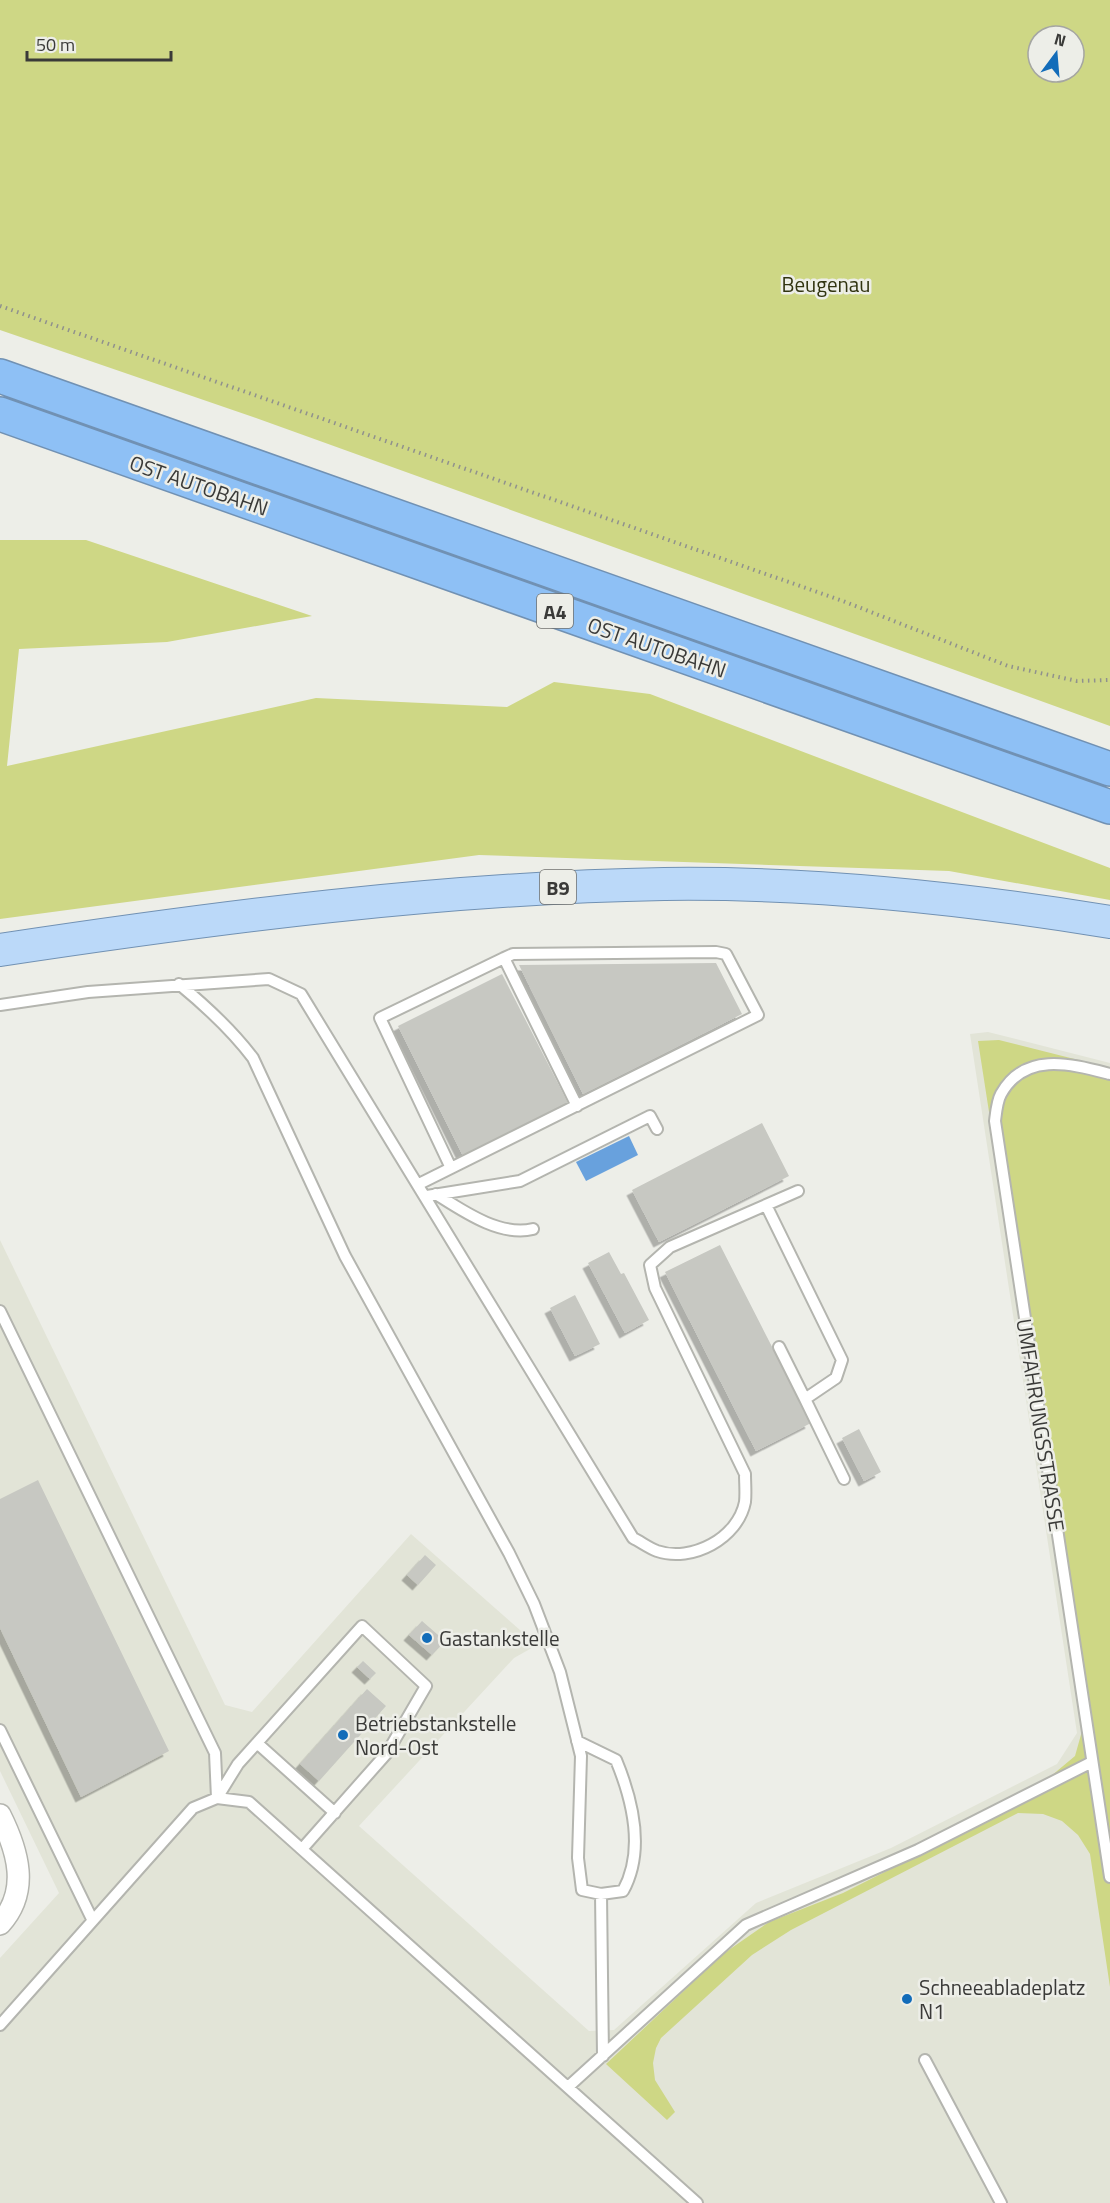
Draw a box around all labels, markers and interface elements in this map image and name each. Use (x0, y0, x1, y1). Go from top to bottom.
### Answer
scale bar (27, 24, 171, 62)
north arrow (1026, 24, 1086, 84)
text: N (1051, 27, 1069, 53)
text: 50 m (36, 31, 75, 58)
park label: Beugenau (781, 268, 871, 300)
street label: OST AUTOBAHN (125, 446, 273, 524)
road number: A4 (537, 594, 573, 628)
street label: OST AUTOBAHN (583, 608, 731, 686)
road number: B9 (540, 870, 576, 904)
street label: UMFAHRUNGSSTRASSE (1008, 1316, 1074, 1534)
place label: Gastankstelle (439, 1622, 560, 1654)
marker: Gastankstelle (420, 1631, 434, 1645)
place label: Betriebstankstelle Nord-Ost (355, 1707, 516, 1763)
marker: Betriebstankstelle Nord-Ost (336, 1728, 350, 1742)
place label: Schneeabladeplatz N1 (919, 1971, 1085, 2027)
marker: Schneeabladeplatz N1 (900, 1992, 914, 2006)

